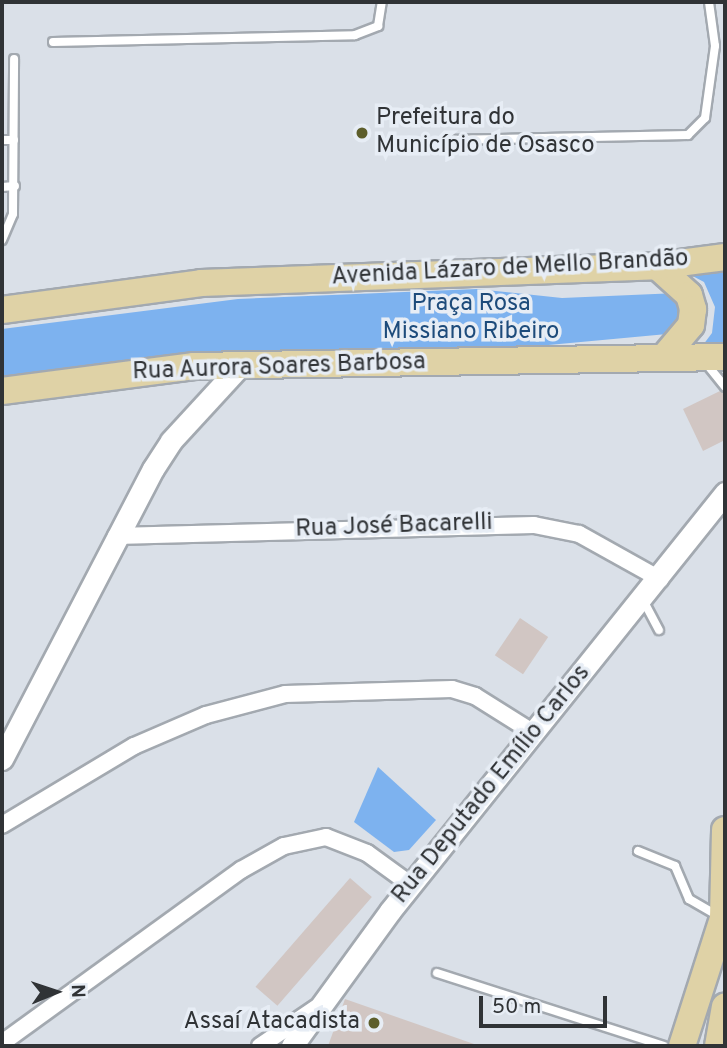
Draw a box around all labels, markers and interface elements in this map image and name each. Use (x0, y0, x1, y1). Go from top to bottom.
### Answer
place label: Prefeitura do Município de Osasco (376, 105, 595, 161)
marker: Prefeitura do Município de Osasco (354, 125, 370, 141)
street label: Avenida Lázaro de Mello Brandão (331, 245, 689, 293)
park label: Praça Rosa Missiano Ribeiro (383, 291, 559, 347)
street label: Rua Aurora Soares Barbosa (131, 348, 427, 388)
street label: Rua José Bacarelli (295, 509, 493, 545)
street label: Rua Deputado Emílio Carlos (387, 660, 597, 910)
north arrow (21, 957, 91, 1027)
scale bar (482, 982, 610, 1026)
text: N (65, 984, 89, 999)
text: 50 m (492, 994, 541, 1021)
place label: Assaí Atacadista (183, 1009, 360, 1037)
marker: Assaí Atacadista (366, 1015, 382, 1031)

